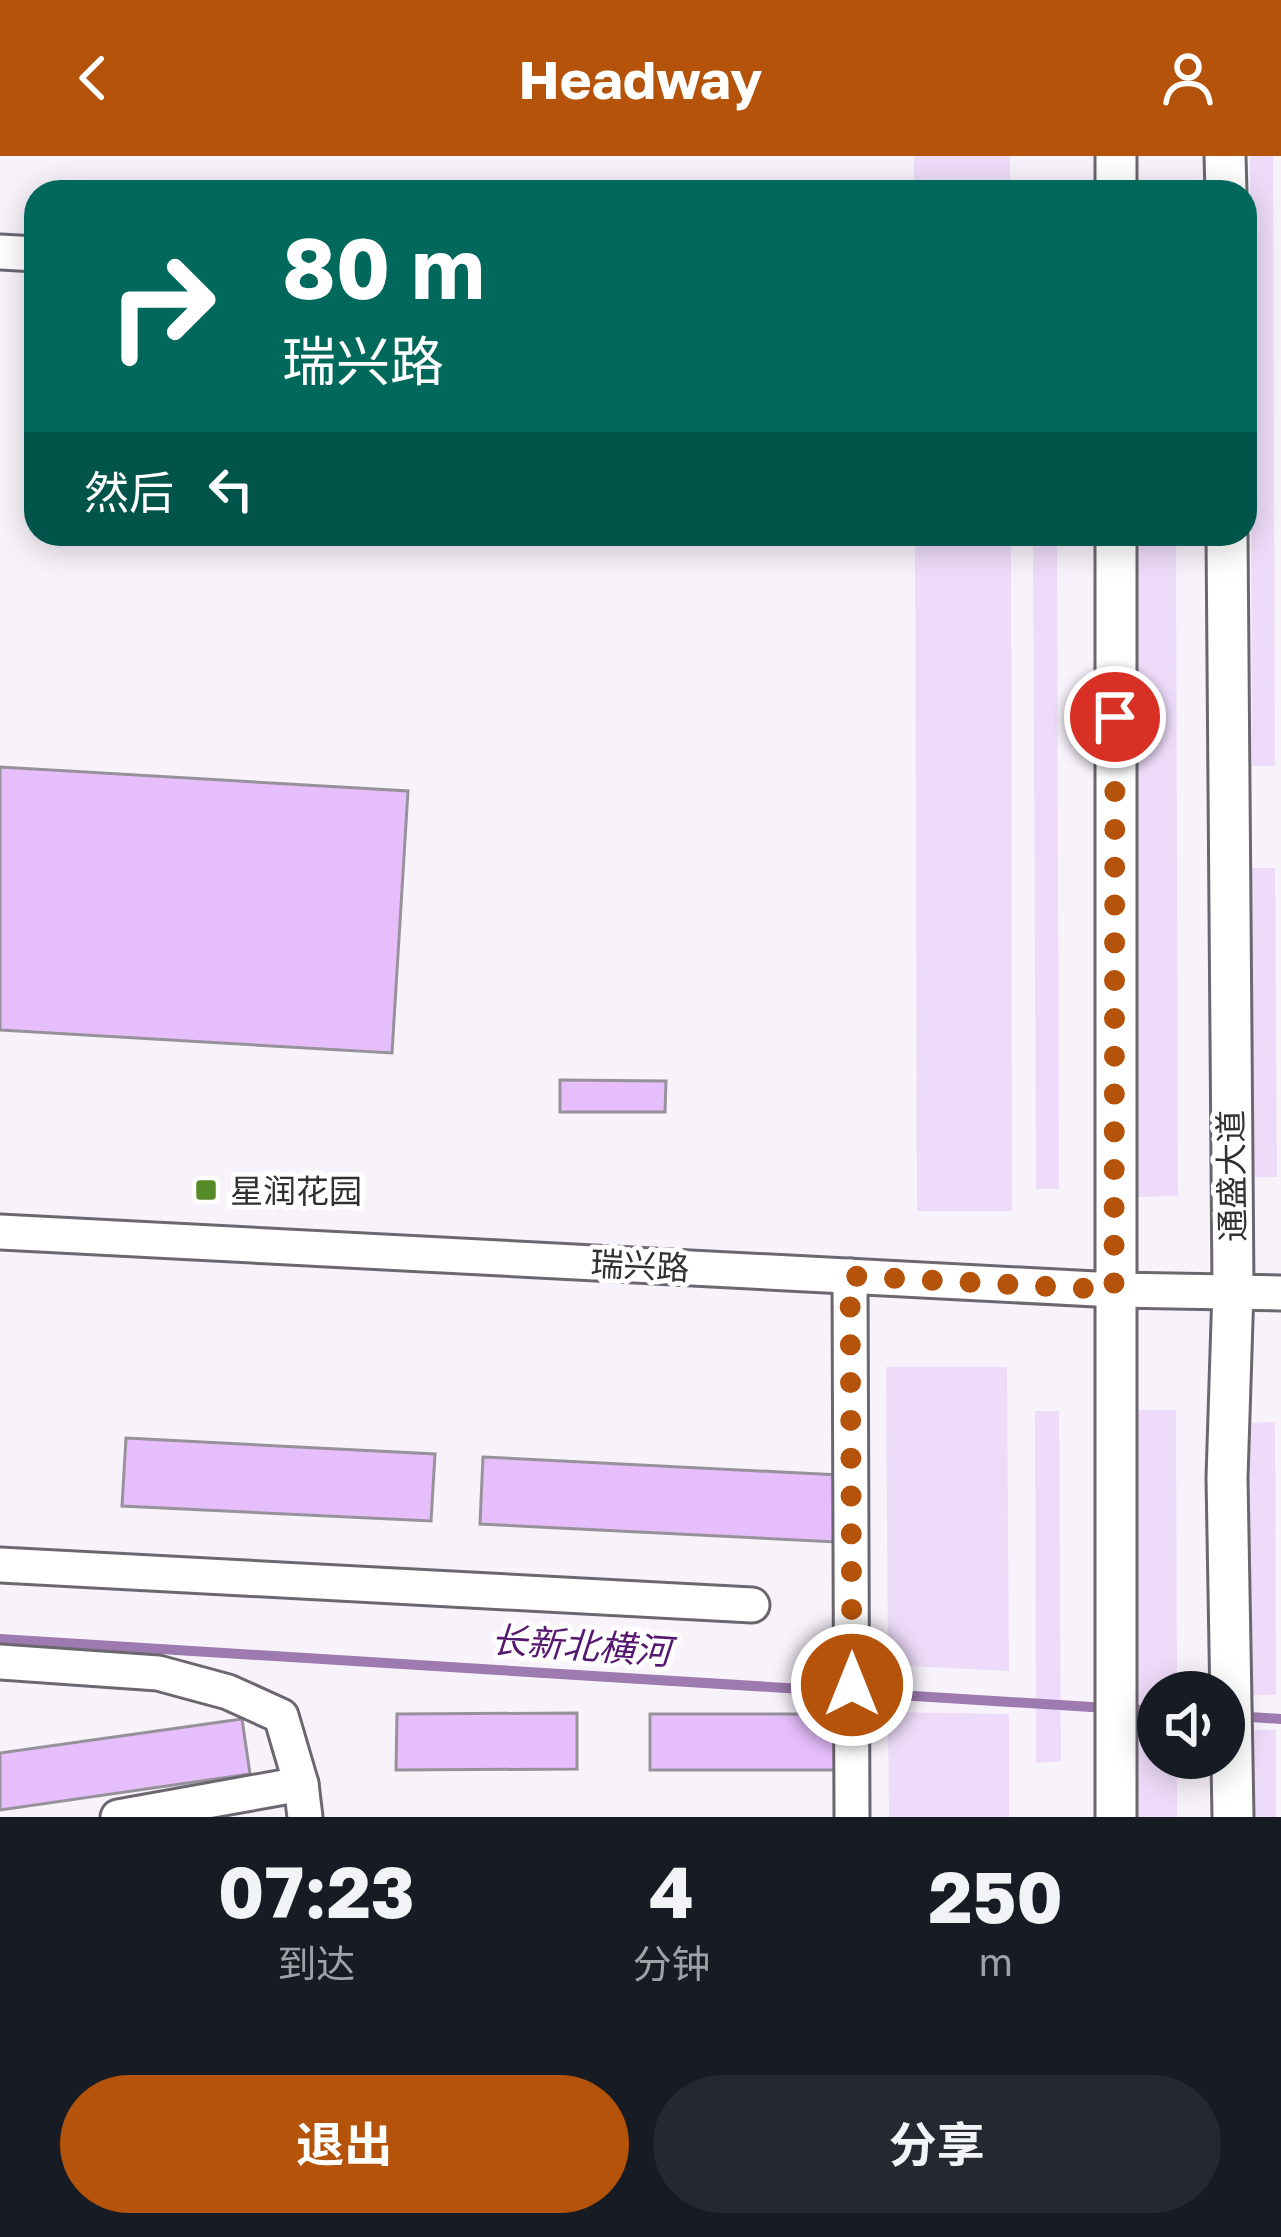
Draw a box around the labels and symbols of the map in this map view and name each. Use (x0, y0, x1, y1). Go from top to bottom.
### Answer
pin (1064, 666, 1166, 768)
street label: 通盛大道 (1210, 1110, 1252, 1242)
place label: 星润花园 (230, 1171, 362, 1210)
marker: 星润花园 (193, 1177, 219, 1203)
street label: 瑞兴路 (590, 1243, 690, 1287)
water label: 长新北横河 (490, 1617, 678, 1673)
position arrow (789, 1622, 915, 1748)

